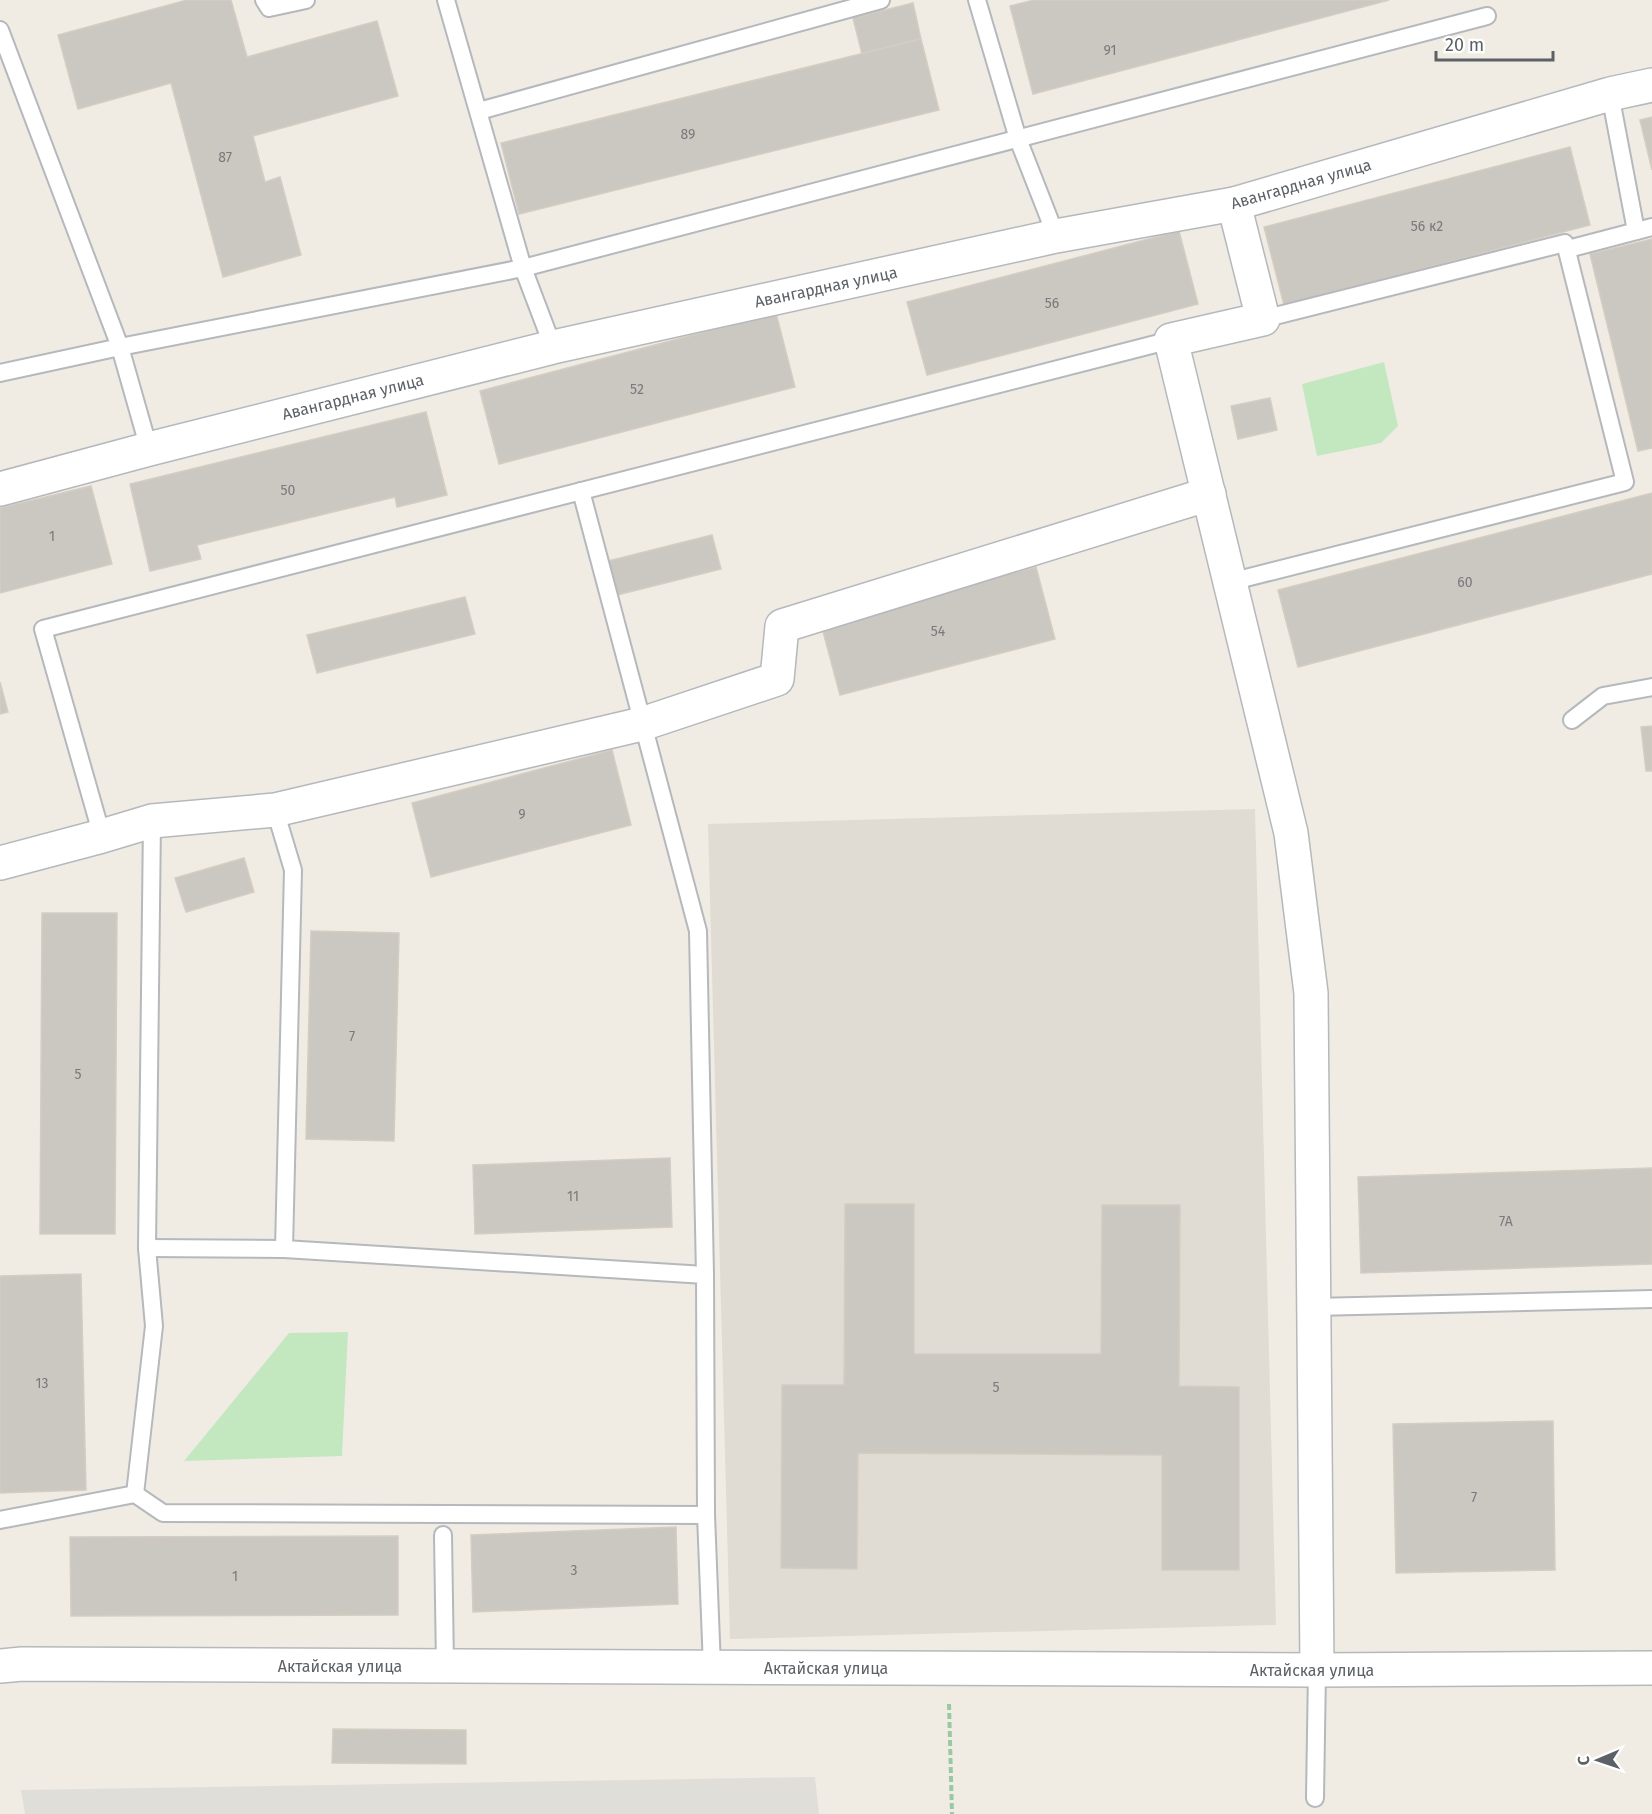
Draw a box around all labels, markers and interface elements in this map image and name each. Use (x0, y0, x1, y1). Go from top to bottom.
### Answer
scale bar (1436, 24, 1553, 62)
text: 20 m (1445, 34, 1484, 56)
house number: 91 (1103, 42, 1117, 59)
house number: 89 (681, 126, 695, 143)
house number: 87 (218, 149, 232, 166)
street label: Авангардная улица (1229, 155, 1373, 213)
house number: 56 к2 (1411, 218, 1443, 235)
street label: Авангардная улица (753, 263, 899, 311)
house number: 56 (1045, 295, 1059, 312)
street label: Авангардная улица (280, 370, 426, 424)
house number: 52 (630, 381, 644, 398)
house number: 50 (281, 482, 296, 499)
house number: 1 (49, 528, 55, 545)
house number: 60 (1457, 574, 1473, 591)
house number: 54 (931, 623, 946, 640)
house number: 9 (518, 806, 526, 823)
house number: 7 (349, 1028, 355, 1045)
house number: 5 (74, 1066, 82, 1083)
house number: 11 (567, 1188, 579, 1205)
house number: 7А (1499, 1213, 1513, 1230)
house number: 13 (35, 1375, 49, 1392)
house number: 5 (992, 1379, 1000, 1396)
house number: 7 (1471, 1489, 1477, 1506)
house number: 3 (571, 1562, 578, 1579)
house number: 1 (232, 1568, 238, 1585)
street label: Актайская улица (278, 1657, 402, 1676)
street label: Актайская улица (764, 1659, 888, 1678)
street label: Актайская улица (1250, 1661, 1374, 1680)
north arrow (1568, 1730, 1628, 1790)
text: С (1574, 1755, 1593, 1765)

